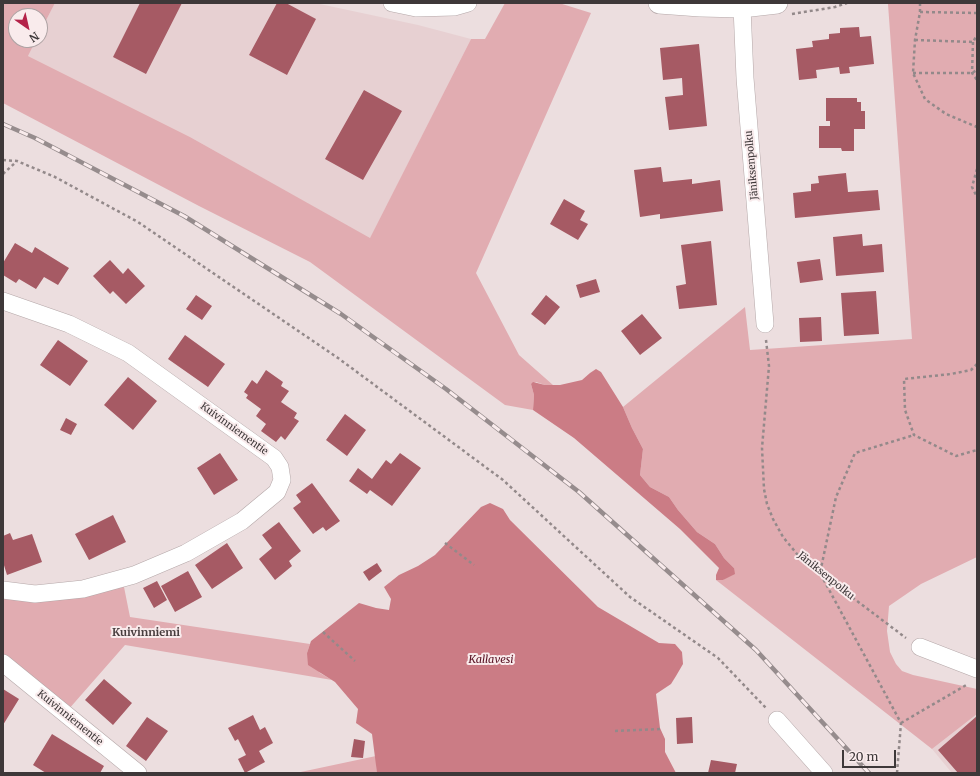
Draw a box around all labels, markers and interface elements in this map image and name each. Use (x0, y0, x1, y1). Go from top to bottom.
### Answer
north arrow (8, 8, 48, 48)
text: N (27, 29, 42, 45)
street label: Jäniksenpolku (743, 130, 761, 200)
street label: Kuivinniementie (198, 400, 270, 458)
street label: Jäniksenpolku (795, 549, 857, 603)
district label: Kuivinniemi (112, 626, 180, 640)
water label: Kallavesi (468, 653, 514, 667)
street label: Kuivinniementie (35, 688, 105, 748)
scale bar (844, 742, 898, 768)
text: 20 m (849, 749, 878, 764)

